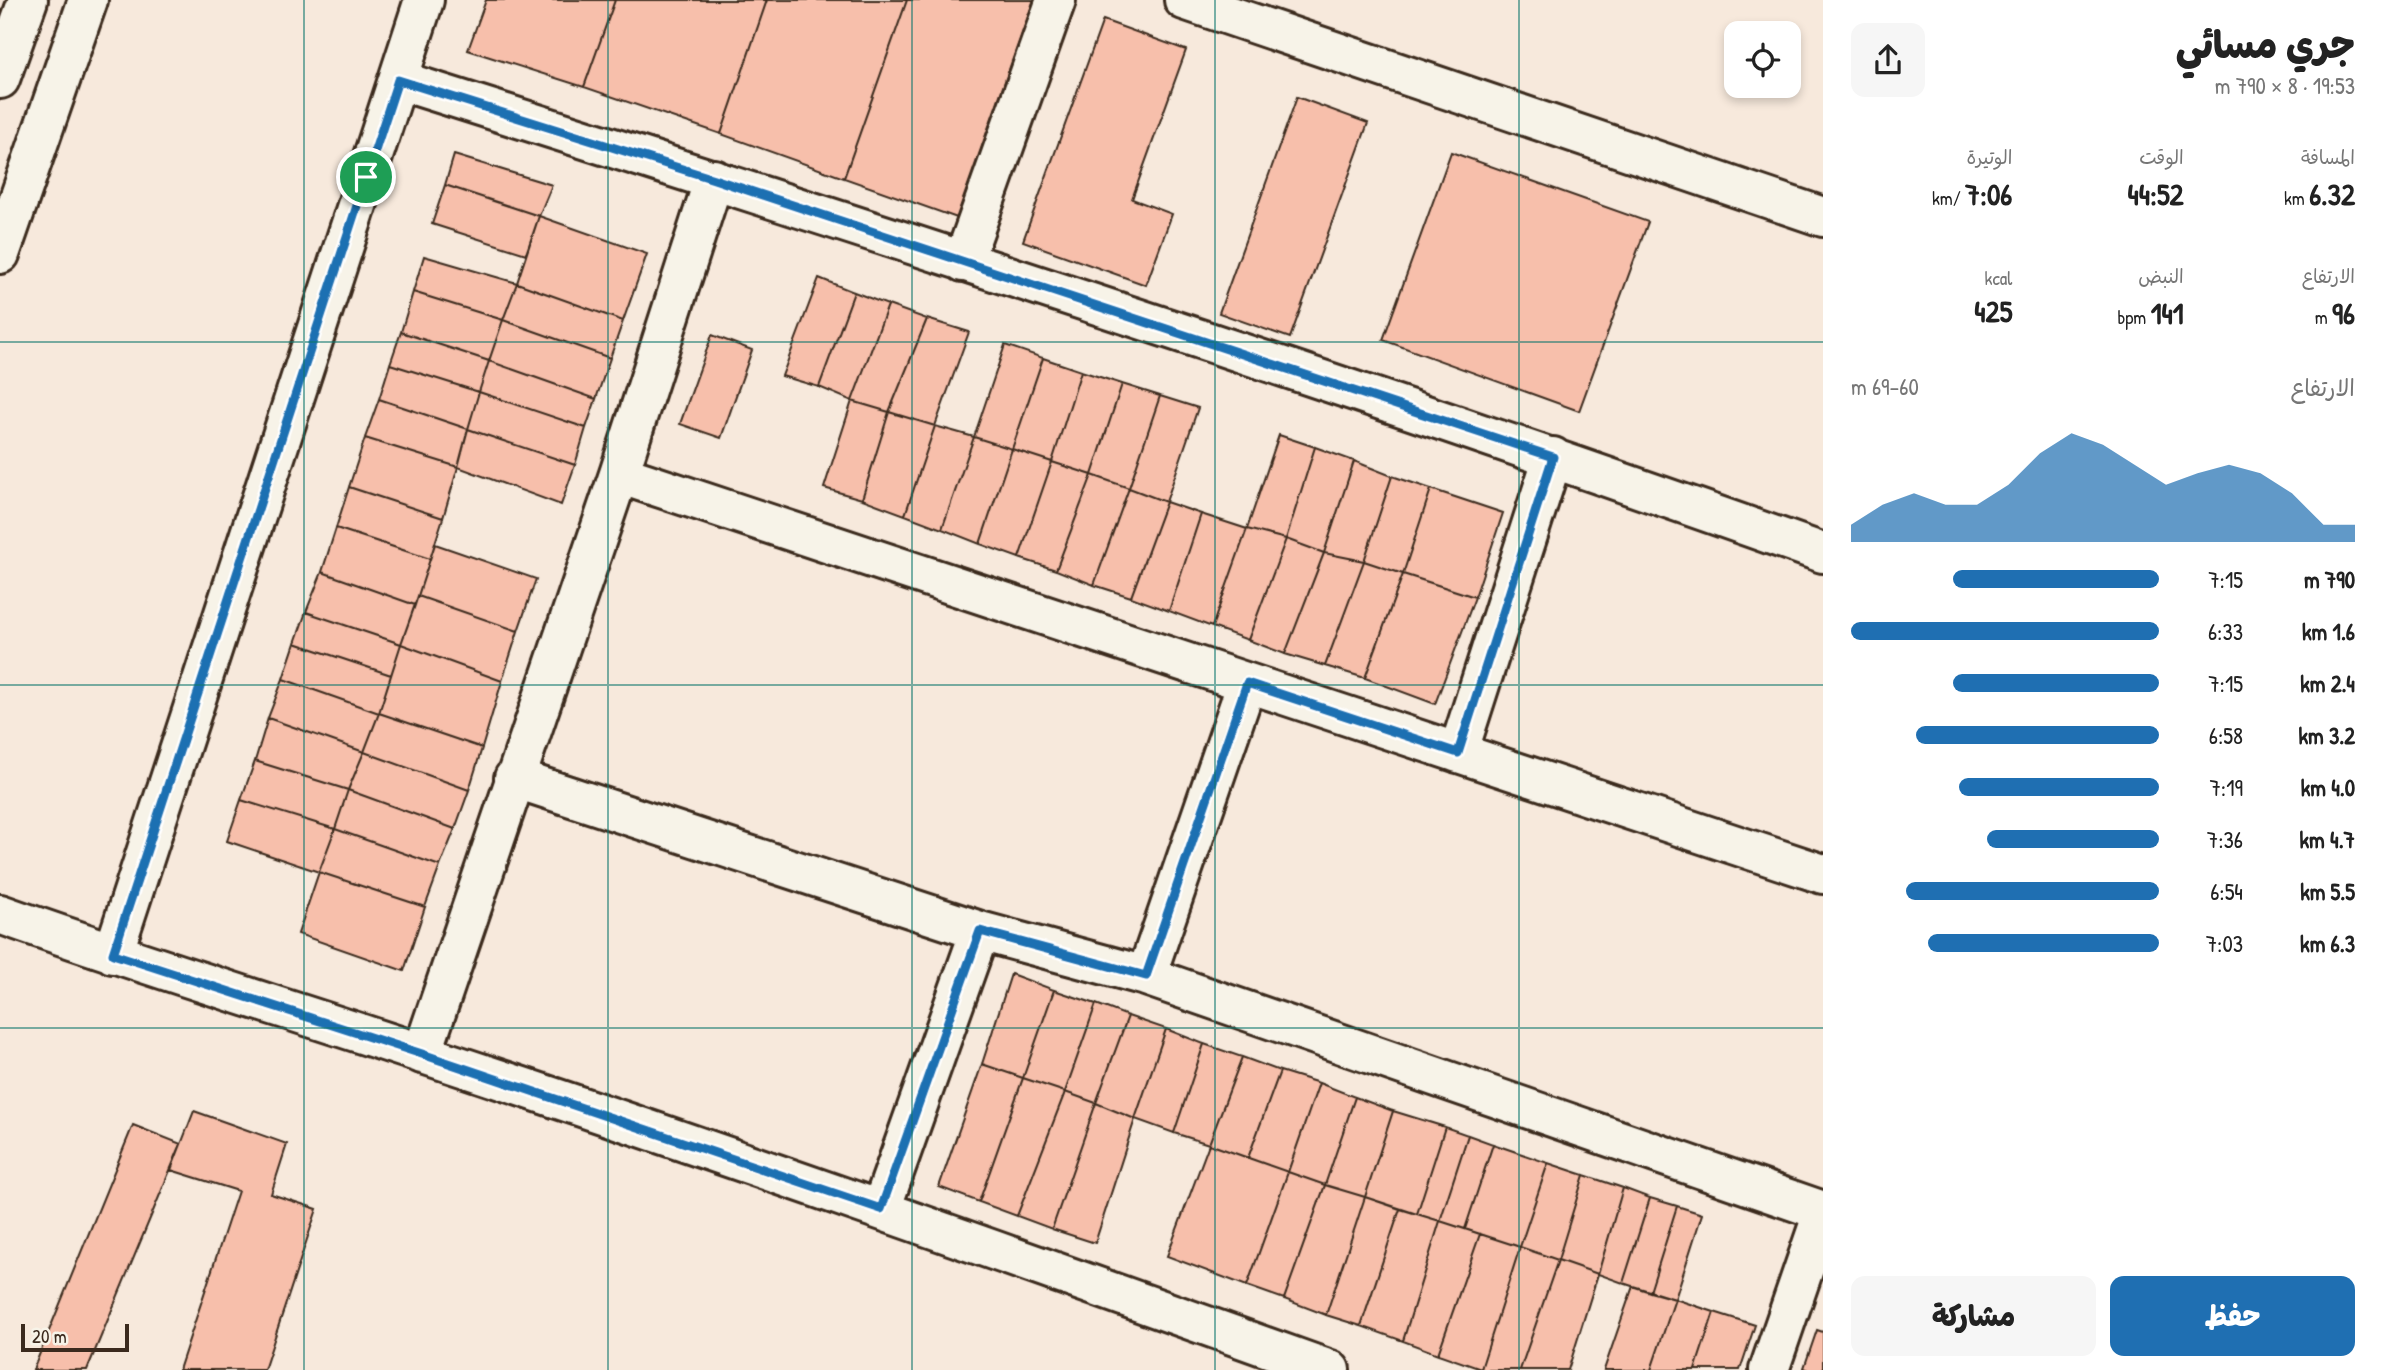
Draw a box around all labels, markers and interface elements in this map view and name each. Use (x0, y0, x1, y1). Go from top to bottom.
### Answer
text: جري مسائي (2176, 18, 2355, 70)
map controls (1724, 21, 1801, 98)
button: locate (1724, 21, 1801, 98)
button: share (1851, 23, 1925, 97)
text: 19:53 · 8 × 790 m (2215, 70, 2355, 101)
text: الوتيرة (1966, 144, 2012, 170)
text: الوقت (2139, 144, 2184, 170)
text: المسافة (2301, 144, 2355, 170)
pin (336, 147, 396, 207)
icon: arrive (347, 158, 385, 196)
text: 7:06 (1965, 174, 2012, 214)
text: 44:52 (2127, 174, 2184, 214)
text: 6.32 (2309, 174, 2355, 214)
text: /km (1932, 185, 1965, 211)
text: km (2284, 185, 2309, 211)
text: النبض (2138, 263, 2184, 289)
text: الارتفاع (2302, 263, 2355, 289)
text: kcal (1985, 265, 2012, 291)
text: 425 (1974, 291, 2012, 331)
text: 141 (2151, 293, 2184, 333)
text: 96 (2332, 293, 2355, 333)
text: bpm (2117, 304, 2151, 330)
text: m (2315, 304, 2332, 330)
text: 60–69 m (1851, 371, 1919, 402)
text: الارتفاع (2291, 372, 2355, 403)
text: 7:15 (2208, 564, 2243, 595)
text: 790 m (2304, 564, 2355, 595)
text: 6:33 (2208, 616, 2243, 647)
text: 1.6 km (2302, 616, 2355, 647)
text: 7:15 (2208, 668, 2243, 699)
text: 2.4 km (2300, 668, 2355, 699)
text: 6:58 (2209, 720, 2243, 751)
text: 3.2 km (2299, 720, 2355, 751)
text: 7:19 (2209, 772, 2243, 803)
text: 4.0 km (2301, 772, 2355, 803)
text: 7:36 (2207, 824, 2243, 855)
text: 4.7 km (2300, 824, 2355, 855)
text: 6:54 (2210, 876, 2243, 907)
text: 5.5 km (2300, 876, 2355, 907)
text: 7:03 (2206, 928, 2243, 959)
text: 6.3 km (2300, 928, 2355, 959)
button: مشاركة (1851, 1276, 2096, 1356)
button: حفظ (2110, 1276, 2355, 1356)
scale bar (21, 1321, 130, 1353)
text: 20 m (32, 1323, 67, 1349)

